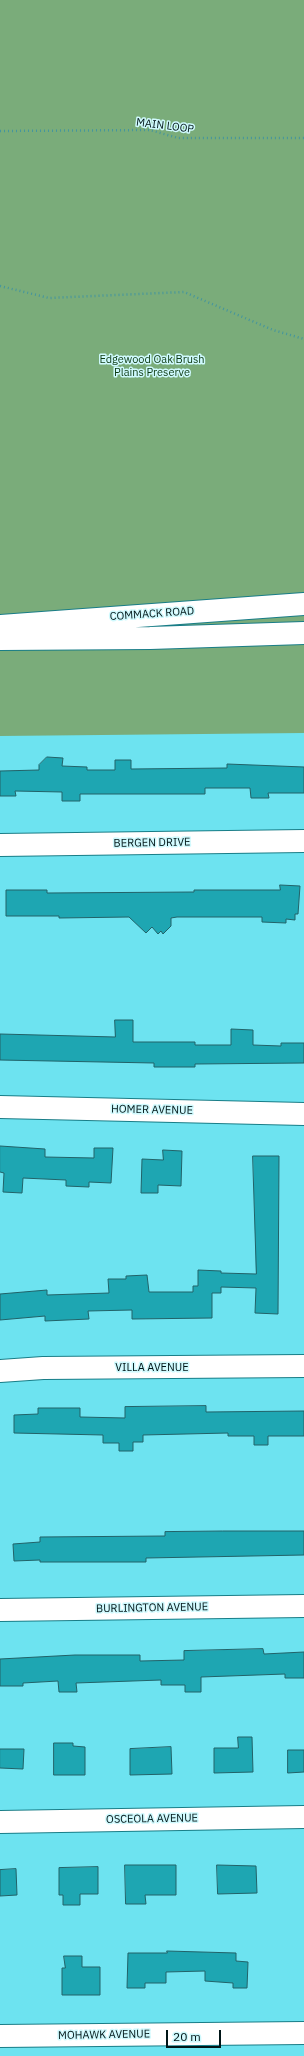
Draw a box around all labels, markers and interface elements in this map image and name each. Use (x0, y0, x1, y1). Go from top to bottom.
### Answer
street label: MAIN LOOP (135, 116, 195, 136)
park label: Edgewood Oak Brush Plains Preserve (99, 353, 205, 379)
street label: COMMACK ROAD (109, 604, 195, 624)
street label: BERGEN DRIVE (113, 836, 191, 850)
street label: HOMER AVENUE (111, 1103, 193, 1117)
street label: VILLA AVENUE (115, 1361, 189, 1375)
street label: BURLINGTON AVENUE (96, 1600, 208, 1616)
street label: OSCEOLA AVENUE (106, 1812, 198, 1826)
scale bar (168, 2022, 223, 2048)
street label: MOHAWK AVENUE (58, 2028, 150, 2042)
text: 20 m (173, 2029, 201, 2044)

